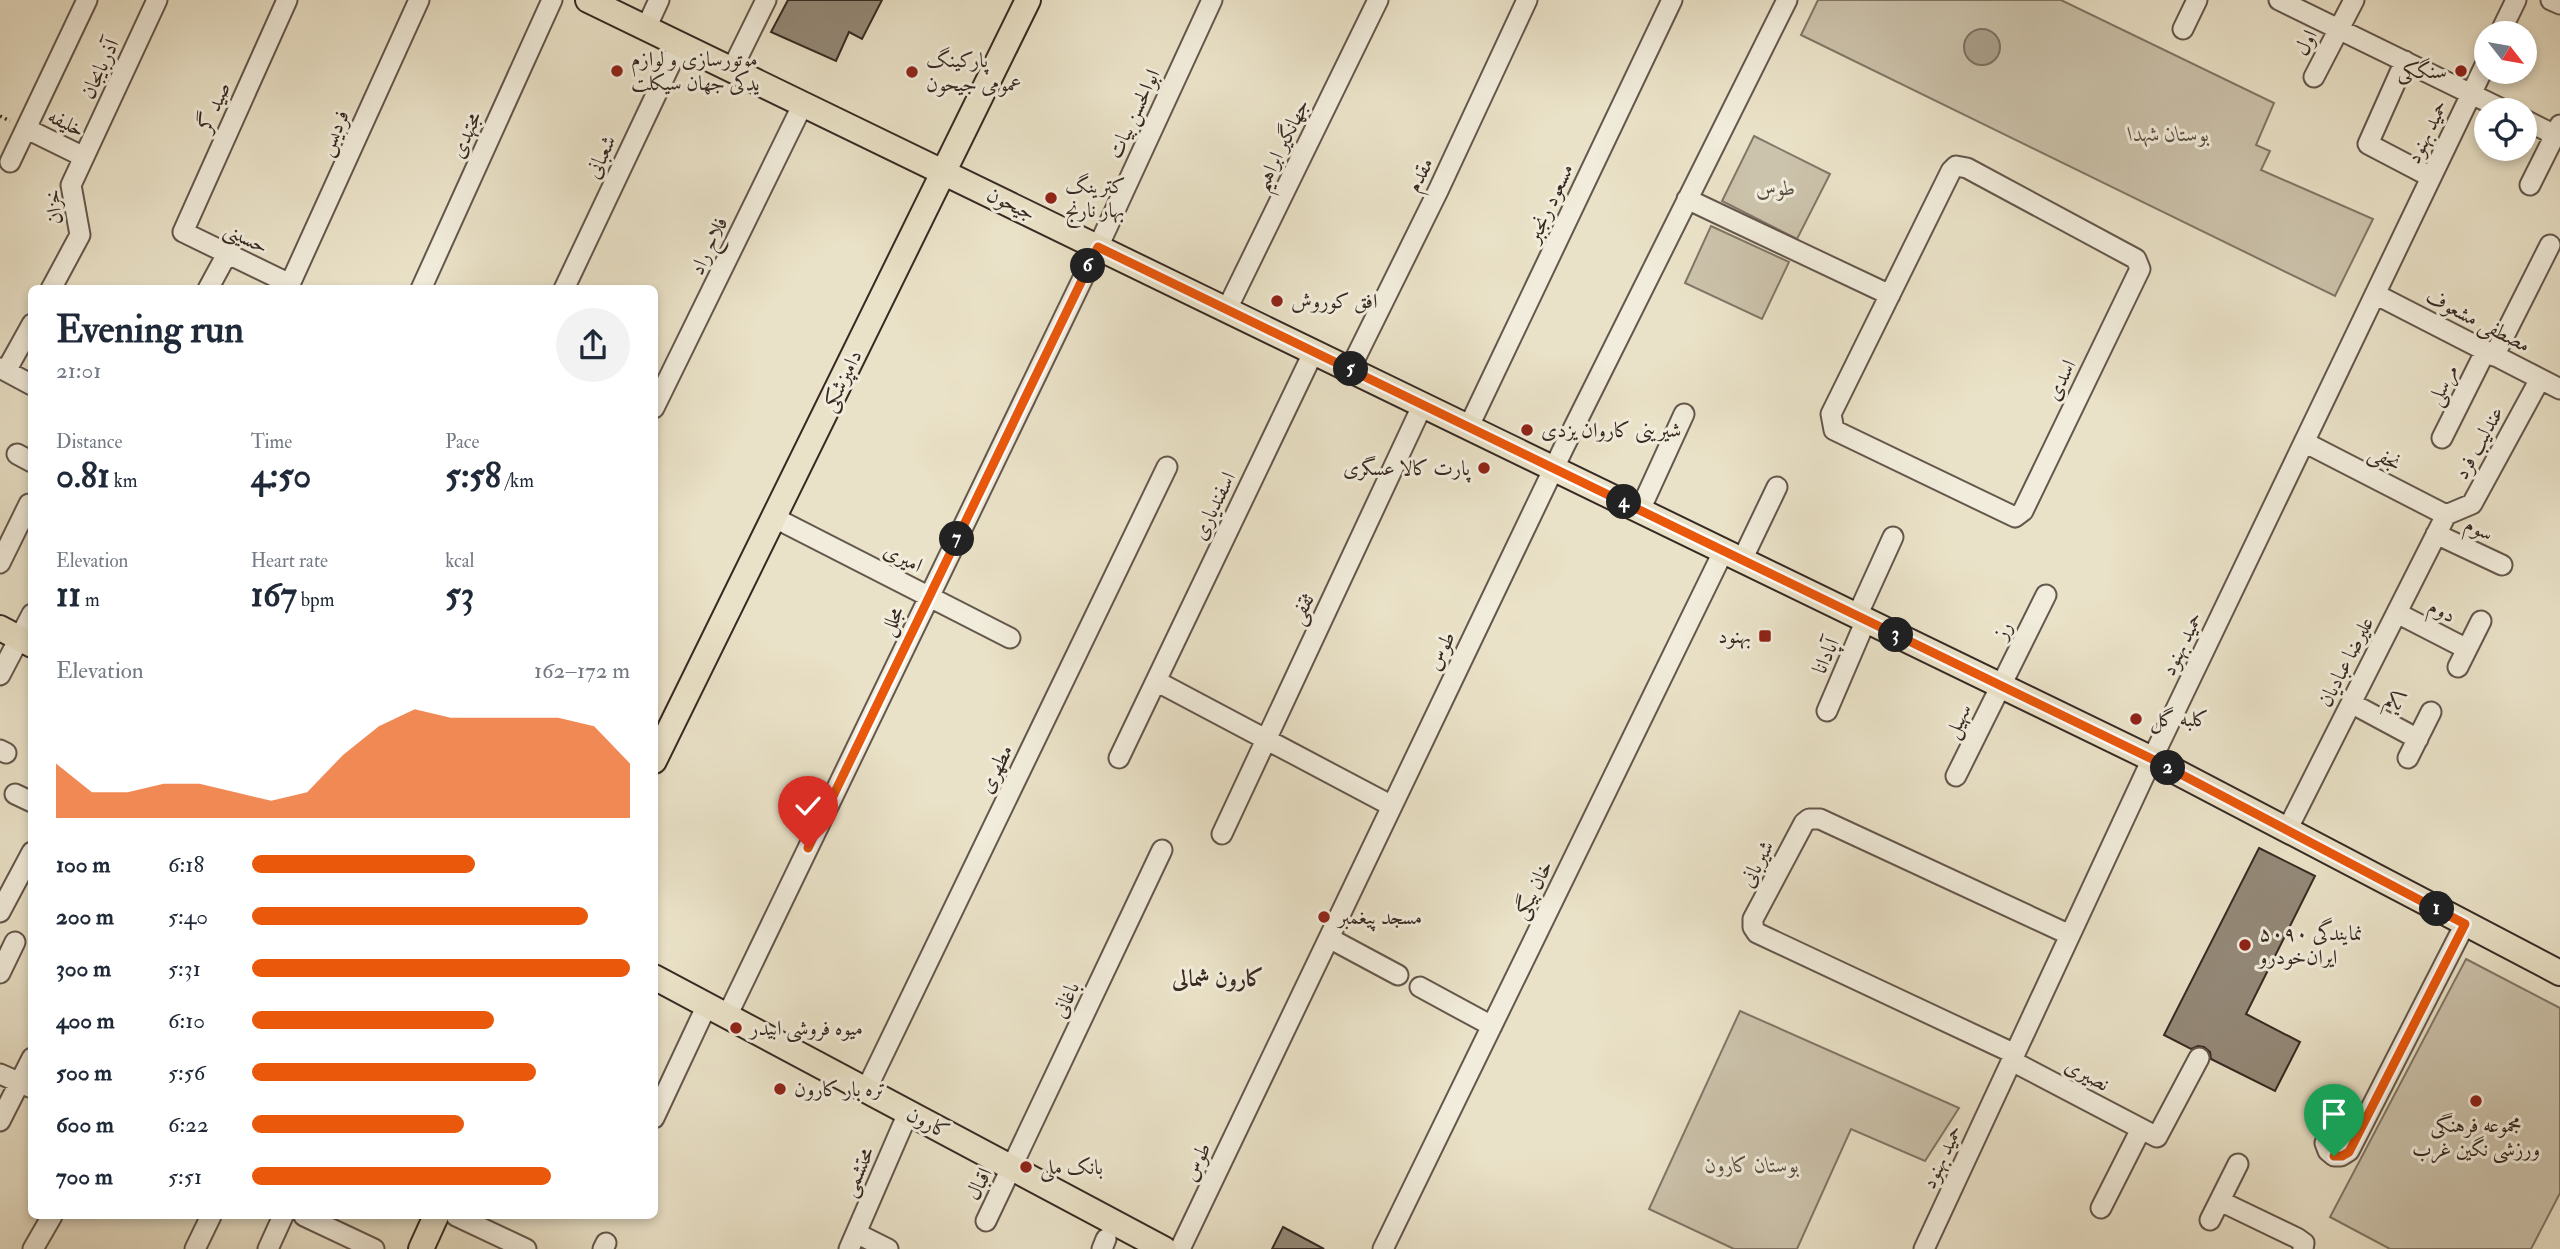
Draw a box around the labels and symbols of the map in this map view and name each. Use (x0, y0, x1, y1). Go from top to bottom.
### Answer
north arrow (2474, 21, 2538, 84)
street label: اول (2288, 25, 2324, 61)
street label: آذربایجان (74, 32, 127, 103)
place label: موتورسازی و لوازم یدکی جهان سیکلت (631, 46, 760, 97)
place label: پارکینگ عمومی جیحون (926, 47, 1022, 98)
place label: سنگکی (2397, 58, 2447, 85)
marker: موتورسازی و لوازم یدکی جهان سیکلت (609, 63, 625, 79)
marker: سنگکی (2453, 63, 2469, 79)
marker: پارکینگ عمومی جیحون (904, 64, 920, 80)
street label: ابوالحسن بیات (1102, 65, 1166, 163)
street label: صید گر (189, 77, 237, 138)
street label: جهانگیر ابراهیم (1248, 94, 1322, 199)
street label: حمید بهنود (2400, 96, 2454, 168)
street label: خلیفه (43, 103, 89, 143)
street label: فردیس (312, 106, 356, 160)
street label: مجتهدی (444, 107, 488, 163)
park label: بوستان شهدا (2128, 121, 2209, 148)
street label: شعبانی (579, 131, 623, 183)
street label: مقدم (1400, 153, 1444, 199)
street label: مسعود رنجبر (1519, 159, 1580, 249)
place label: کترینگ بهار نارنج (1065, 173, 1126, 228)
park label: طوس (1756, 175, 1796, 202)
street label: جیحون (982, 181, 1040, 227)
street label: خزان (39, 188, 69, 226)
marker: کترینگ بهار نارنج (1043, 190, 1059, 206)
street label: فلاح راد (683, 212, 739, 282)
street label: حسینی (219, 216, 273, 261)
pin: 6 (1070, 248, 1106, 284)
street label: مصطفی مشعوف (2421, 283, 2535, 360)
place label: افق کوروش (1291, 288, 1378, 315)
marker: افق کوروش (1269, 293, 1285, 309)
street label: دامپزشکی (815, 346, 869, 416)
pin: 5 (1334, 352, 1368, 386)
street label: اسدی (2040, 355, 2082, 405)
street label: مرسلی (2421, 360, 2467, 411)
street label: عندلیب فرد (2448, 402, 2510, 484)
place label: شیرینی کاروان یزدی (1541, 417, 1681, 444)
marker: شیرینی کاروان یزدی (1519, 422, 1535, 438)
street label: نجفی (2364, 439, 2406, 478)
place label: پارت کالا عسگری (1343, 455, 1471, 483)
marker: پارت کالا عسگری (1476, 460, 1492, 476)
street label: اسفندیاری (1186, 467, 1242, 545)
pin: 4 (1606, 484, 1642, 520)
street label: سوم (2458, 511, 2498, 551)
pin: 7 (940, 522, 974, 556)
street label: امیری (879, 537, 927, 579)
street label: ثقفی (1283, 588, 1322, 629)
street label: دوم (2422, 593, 2460, 633)
street label: مجلل (873, 602, 911, 640)
street label: حمید بهنود (2155, 608, 2209, 680)
street label: علیرضا عبادیان (2312, 612, 2380, 712)
street label: رز (1986, 616, 2019, 645)
pin: 3 (1878, 618, 1913, 652)
place label: بهنود (1718, 623, 1751, 650)
street label: طوس (1420, 627, 1462, 675)
marker: بهنود (1757, 628, 1773, 644)
street label: آپادانا (1806, 632, 1848, 678)
street label: یکم (2378, 685, 2410, 723)
street label: سهیل (1938, 699, 1979, 743)
place label: کلبه گل (2150, 706, 2209, 734)
marker: کلبه گل (2128, 711, 2144, 727)
street label: مطهری (973, 740, 1019, 798)
pin: 2 (2150, 750, 2186, 786)
pin (778, 776, 838, 848)
street label: شیربانی (1733, 836, 1781, 892)
street label: خان بیگی (1507, 856, 1559, 924)
pin: 1 (2420, 892, 2454, 926)
place label: مسجد پیغمبر (1336, 904, 1422, 932)
marker: مسجد پیغمبر (1316, 909, 1332, 925)
place label: نمایندگی ۵۰۹۰ ایران‌خودرو (2257, 917, 2363, 971)
marker: نمایندگی ۵۰۹۰ ایران‌خودرو (2237, 937, 2253, 953)
district label: کارون شمالی (1171, 964, 1264, 993)
street label: باغانی (1046, 977, 1086, 1023)
place label: میوه فروشی ابیدر (748, 1015, 863, 1043)
marker: میوه فروشی ابیدر (728, 1020, 744, 1036)
street label: نصیری (2060, 1052, 2114, 1098)
place label: تره بار کارون (794, 1076, 886, 1103)
marker: تره بار کارون (772, 1081, 788, 1097)
pin (2304, 1084, 2364, 1156)
marker: مجموعه فرهنگی ورزشی نگین غرب (2468, 1093, 2484, 1109)
street label: کارون (902, 1101, 954, 1145)
place label: مجموعه فرهنگی ورزشی نگین غرب (2412, 1112, 2540, 1164)
street label: حمید بهنود (1915, 1121, 1969, 1193)
street label: طوس (1176, 1138, 1218, 1186)
street label: محتشمی (835, 1143, 881, 1201)
park label: بوستان کارون (1705, 1152, 1799, 1179)
place label: بانک ملی (1040, 1154, 1103, 1183)
marker: بانک ملی (1018, 1159, 1034, 1175)
street label: اقبال (959, 1163, 999, 1205)

